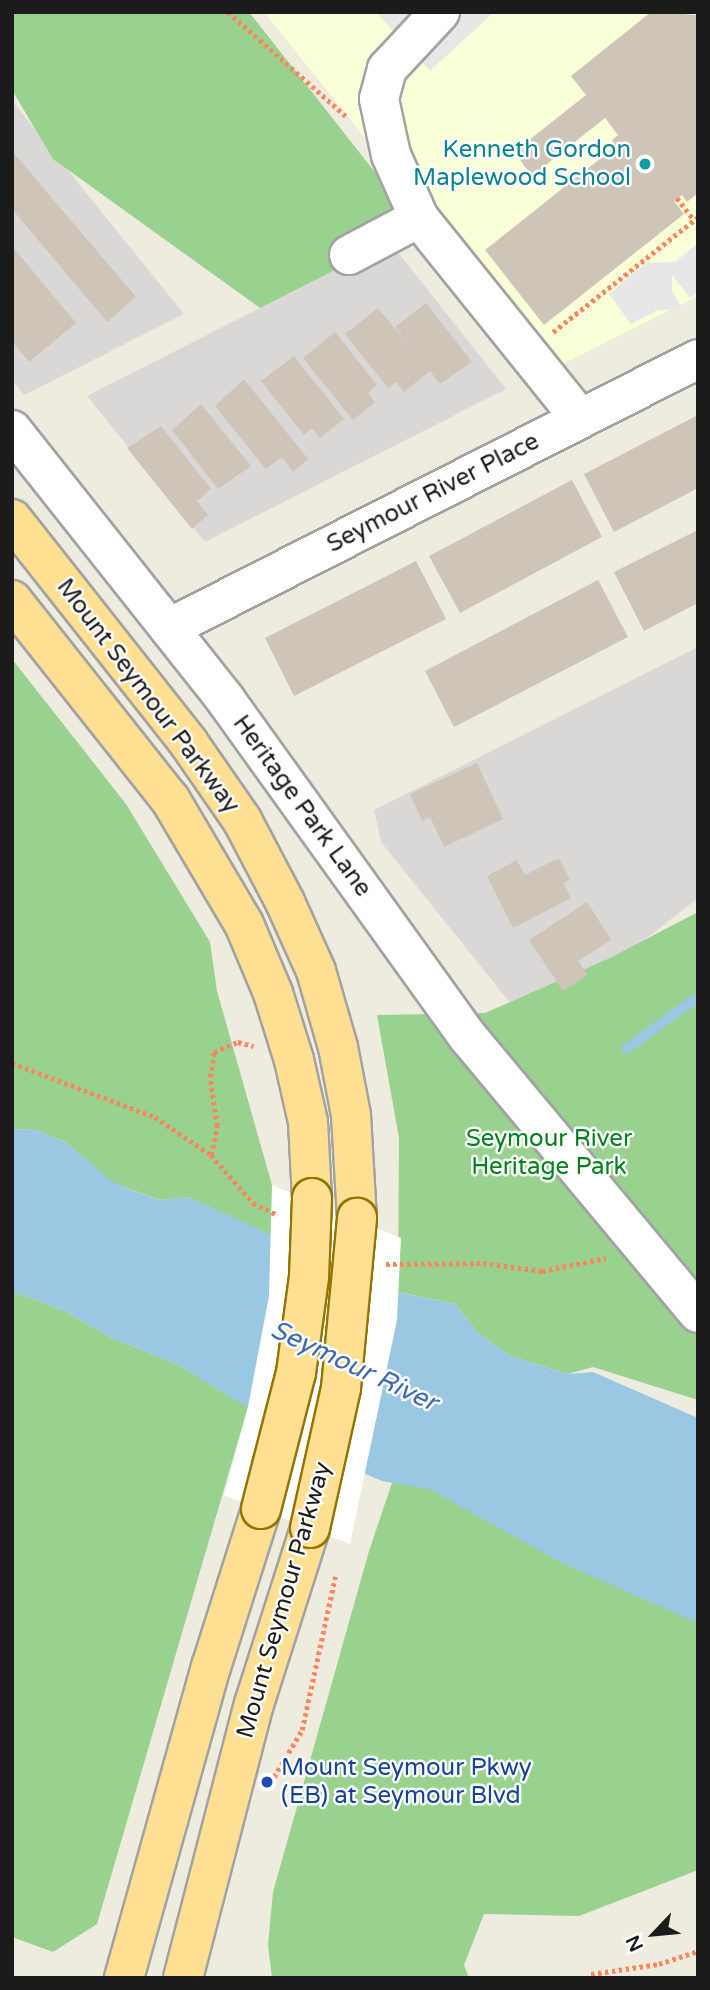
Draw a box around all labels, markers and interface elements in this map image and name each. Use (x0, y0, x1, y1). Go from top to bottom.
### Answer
place label: Kenneth Gordon Maplewood School (413, 136, 631, 192)
marker: Kenneth Gordon Maplewood School (637, 156, 653, 172)
street label: Seymour River Place (322, 427, 544, 559)
street label: Mount Seymour Parkway (50, 573, 246, 819)
street label: Heritage Park Lane (227, 710, 377, 902)
park label: Seymour River Heritage Park (466, 1125, 632, 1181)
water label: Seymour River (266, 1314, 442, 1418)
street label: Mount Seymour Parkway (231, 1459, 337, 1741)
place label: Mount Seymour Pkwy (EB) at Seymour Blvd (281, 1754, 532, 1810)
marker: Mount Seymour Pkwy (EB) at Seymour Blvd (259, 1774, 275, 1790)
north arrow (619, 1899, 689, 1969)
text: N (622, 1932, 648, 1955)

